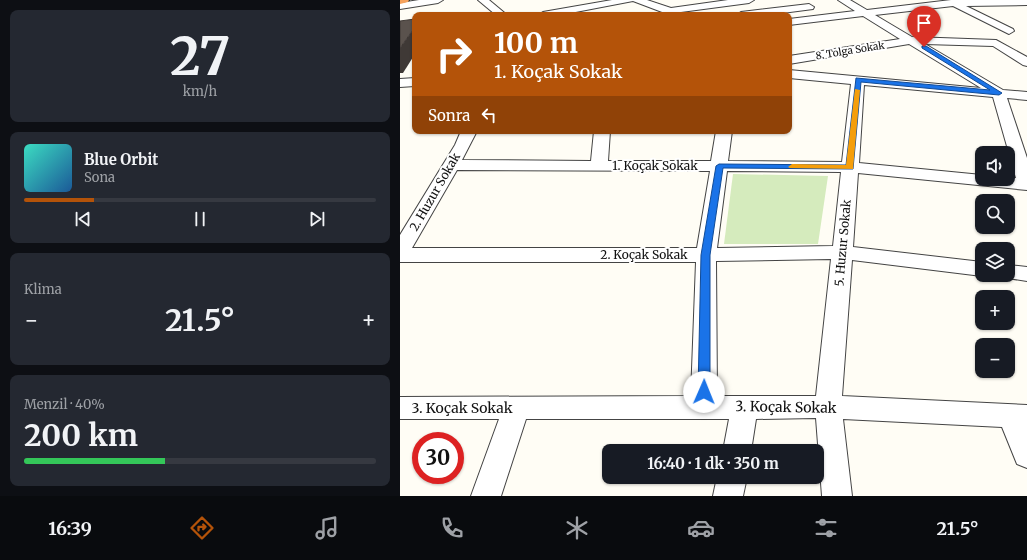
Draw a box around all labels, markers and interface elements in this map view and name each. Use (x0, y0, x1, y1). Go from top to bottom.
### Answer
pin (907, 6, 941, 47)
icon: arrive (913, 12, 935, 34)
text: 27 (170, 24, 230, 89)
text: 100 m (494, 25, 578, 61)
icon: right (428, 28, 480, 80)
street label: 8. Tolga Sokak (815, 39, 886, 62)
text: 1. Koçak Sokak (494, 60, 622, 83)
text: km/h (183, 83, 217, 100)
icon: left (478, 104, 500, 126)
text: Sonra (428, 106, 470, 125)
map controls (975, 146, 1015, 378)
button: sound (975, 146, 1015, 186)
text: Blue Orbit (84, 150, 158, 169)
street label: 2. Huzur Sokak (406, 150, 463, 234)
street label: 1. Koçak Sokak (612, 158, 698, 173)
text: Sona (84, 169, 115, 186)
button: search (975, 194, 1015, 234)
street label: 5. Huzur Sokak (831, 198, 854, 287)
icon: previous (72, 208, 94, 230)
icon: pause (189, 208, 211, 230)
icon: next (306, 208, 328, 230)
button: layers (975, 242, 1015, 282)
street label: 2. Koçak Sokak (600, 247, 688, 262)
text: Klima (24, 281, 62, 298)
button: + (975, 290, 1015, 330)
text: 21.5° (165, 301, 235, 339)
text: − (24, 306, 39, 334)
text: + (361, 306, 376, 334)
button: − (975, 338, 1015, 378)
position arrow (683, 371, 725, 413)
text: Menzil · 40% (24, 396, 105, 413)
street label: 3. Koçak Sokak (735, 397, 837, 417)
street label: 3. Koçak Sokak (411, 399, 513, 417)
text: 200 km (24, 416, 138, 454)
speed limit sign: 30 (412, 432, 464, 484)
text: 16:40 · 1 dk · 350 m (647, 454, 779, 473)
icon: directions (188, 514, 216, 542)
icon: music (313, 514, 341, 542)
icon: phone (438, 514, 466, 542)
icon: climate (563, 514, 591, 542)
icon: car (687, 514, 715, 542)
icon: filters (812, 514, 840, 542)
text: 16:39 (48, 517, 92, 540)
text: 21.5° (937, 517, 979, 540)

